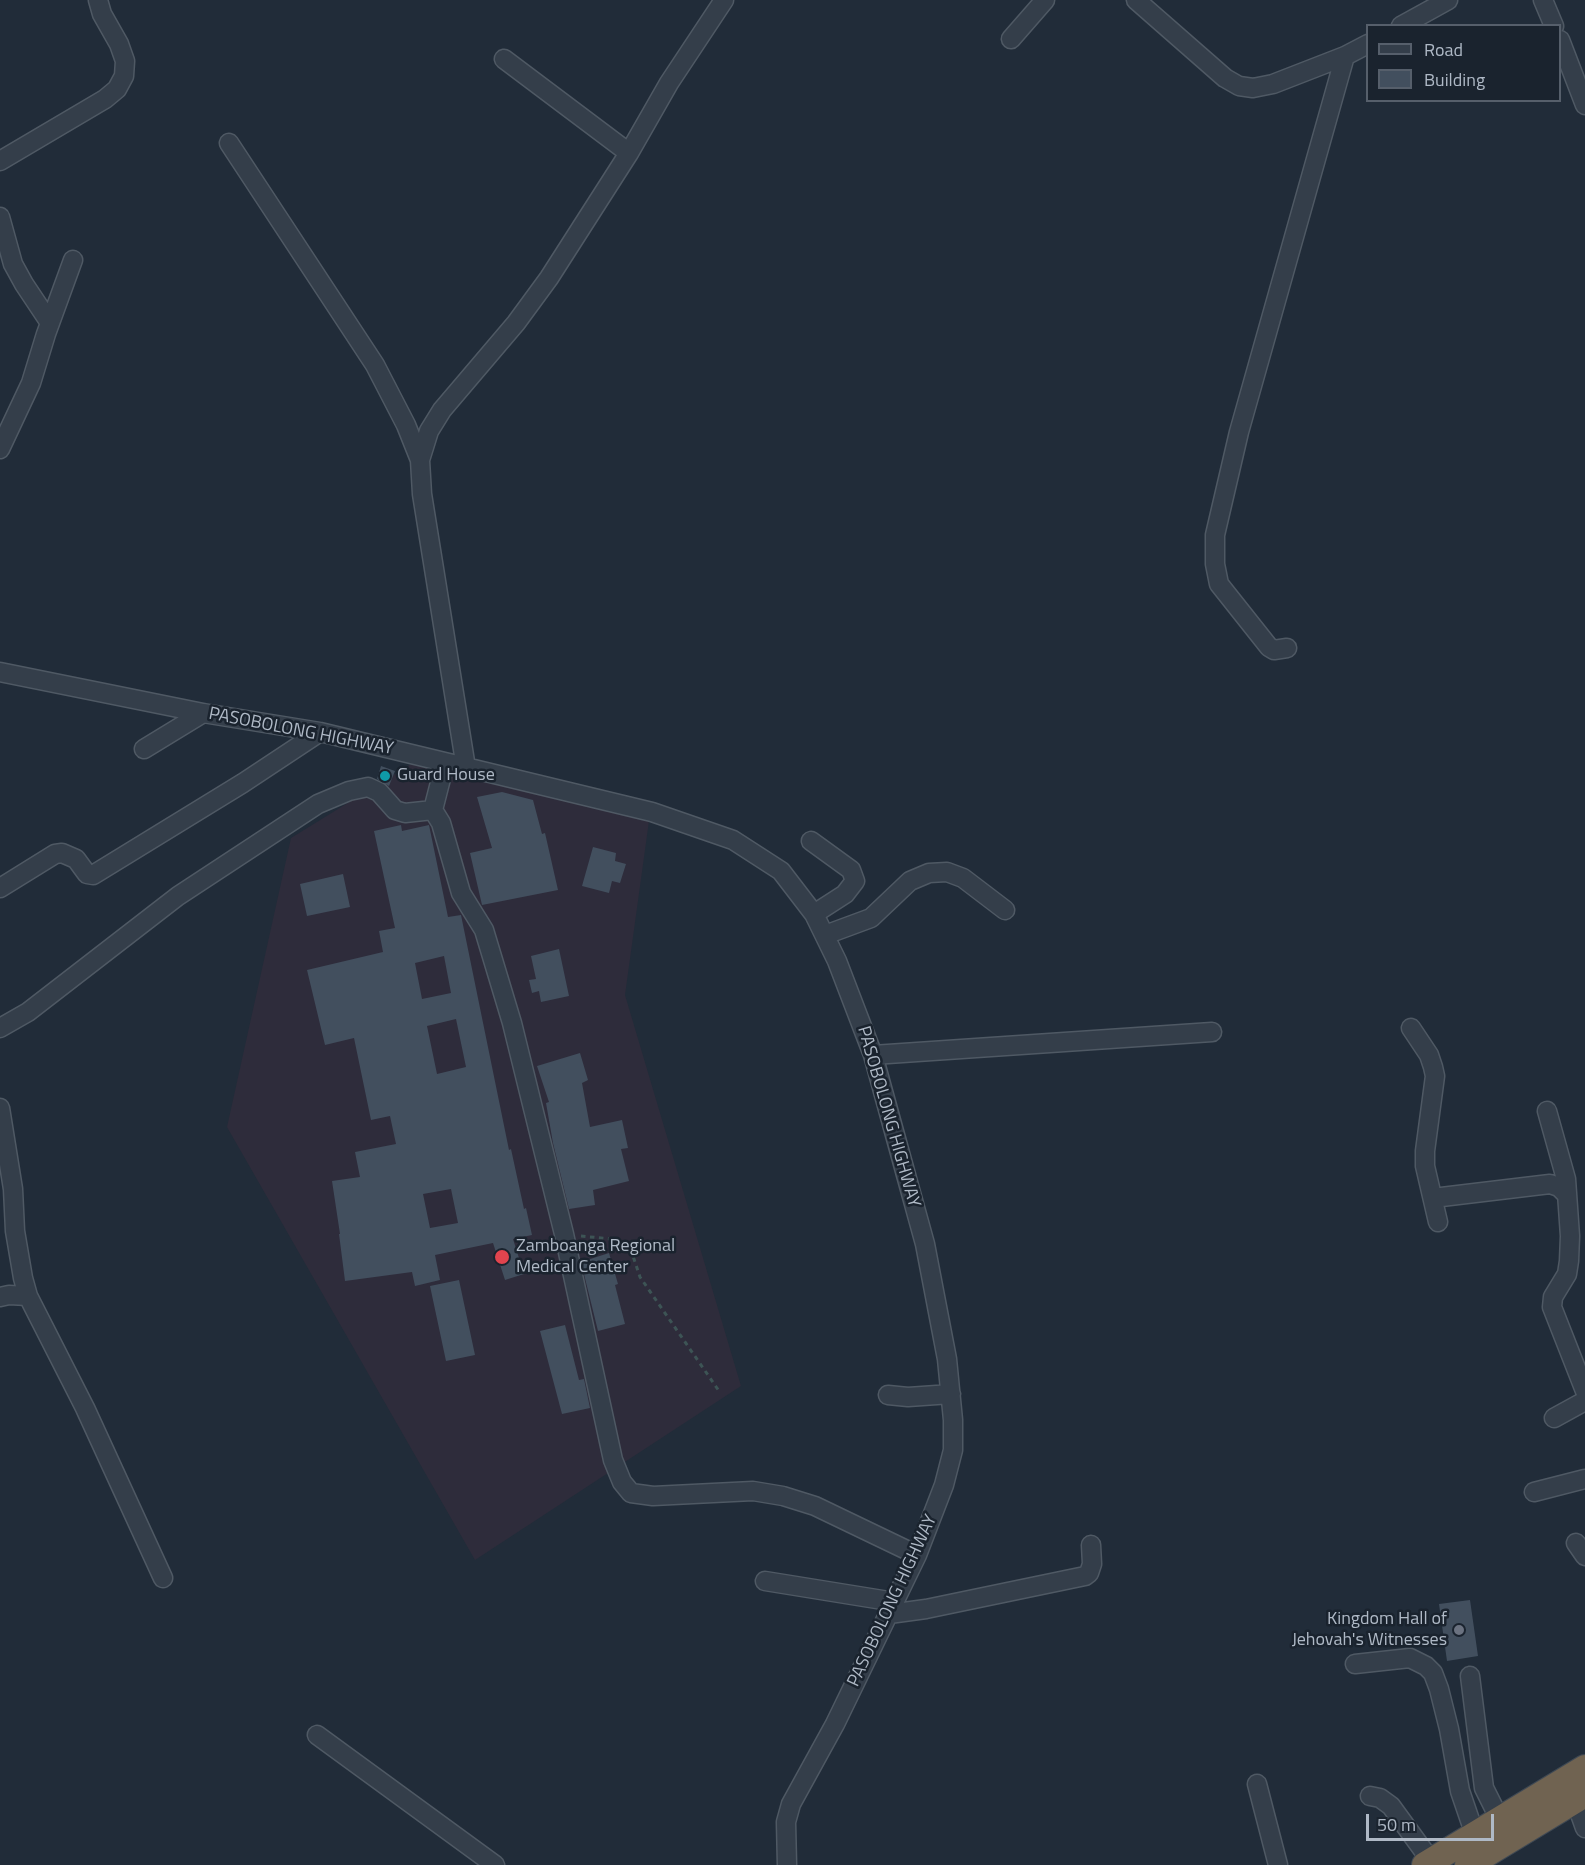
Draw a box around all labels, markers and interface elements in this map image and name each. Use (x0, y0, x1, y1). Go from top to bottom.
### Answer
legend (1366, 24, 1561, 102)
text: Road (1424, 36, 1463, 63)
text: Building (1424, 66, 1485, 93)
street label: PASOBOLONG HIGHWAY (207, 704, 395, 760)
place label: Guard House (397, 765, 495, 787)
marker: Guard House (378, 769, 392, 783)
street label: PASOBOLONG HIGHWAY (852, 1024, 924, 1210)
place label: Zamboanga Regional Medical Center (516, 1236, 675, 1278)
marker: Zamboanga Regional Medical Center (493, 1248, 511, 1266)
street label: PASOBOLONG HIGHWAY (844, 1511, 942, 1691)
place label: Kingdom Hall of Jehovah's Witnesses (1292, 1609, 1447, 1652)
marker: Kingdom Hall of Jehovah's Witnesses (1452, 1623, 1466, 1637)
scale bar (1369, 1802, 1496, 1840)
text: 50 m (1377, 1811, 1416, 1838)

